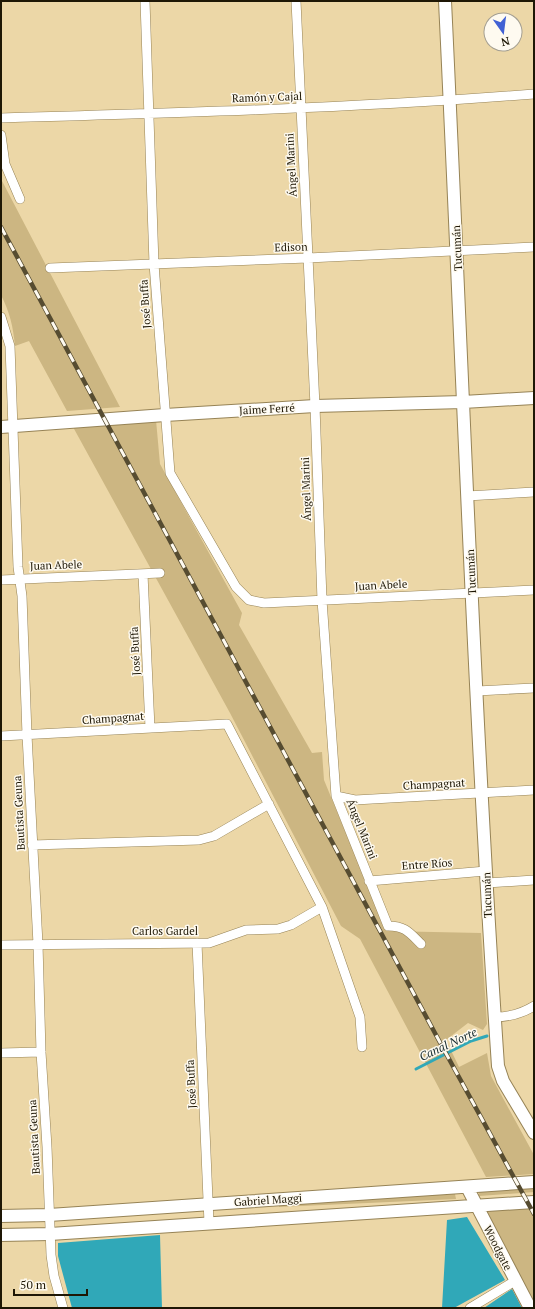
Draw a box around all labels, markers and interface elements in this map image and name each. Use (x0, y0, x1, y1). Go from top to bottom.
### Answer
north arrow (483, 12, 523, 52)
text: N (499, 34, 511, 50)
street label: Ramón y Cajal (232, 89, 302, 105)
street label: Ángel Marini (282, 133, 300, 197)
street label: Tucumán (449, 224, 465, 271)
street label: Edison (274, 239, 308, 255)
street label: José Buffa (136, 279, 154, 329)
street label: Jaime Ferré (239, 401, 296, 417)
street label: Ángel Marini (298, 457, 314, 521)
street label: Tucumán (463, 548, 479, 595)
street label: Juan Abele (30, 557, 83, 573)
street label: Juan Abele (354, 577, 408, 593)
street label: José Buffa (127, 626, 143, 676)
street label: Champagnat (81, 709, 145, 727)
street label: Bautista Geuna (10, 775, 28, 851)
street label: Champagnat (403, 775, 465, 793)
street label: Ángel Marini (344, 797, 380, 861)
street label: Entre Ríos (401, 855, 453, 873)
street label: Tucumán (479, 871, 495, 918)
street label: Carlos Gardel (132, 924, 198, 938)
water label: Canal Norte (417, 1024, 480, 1064)
street label: José Buffa (183, 1059, 199, 1109)
street label: Bautista Geuna (25, 1099, 43, 1175)
street label: Gabriel Maggi (234, 1191, 302, 1209)
street label: Woodgate (481, 1223, 516, 1273)
scale bar (14, 1271, 87, 1297)
text: 50 m (20, 1277, 47, 1292)

